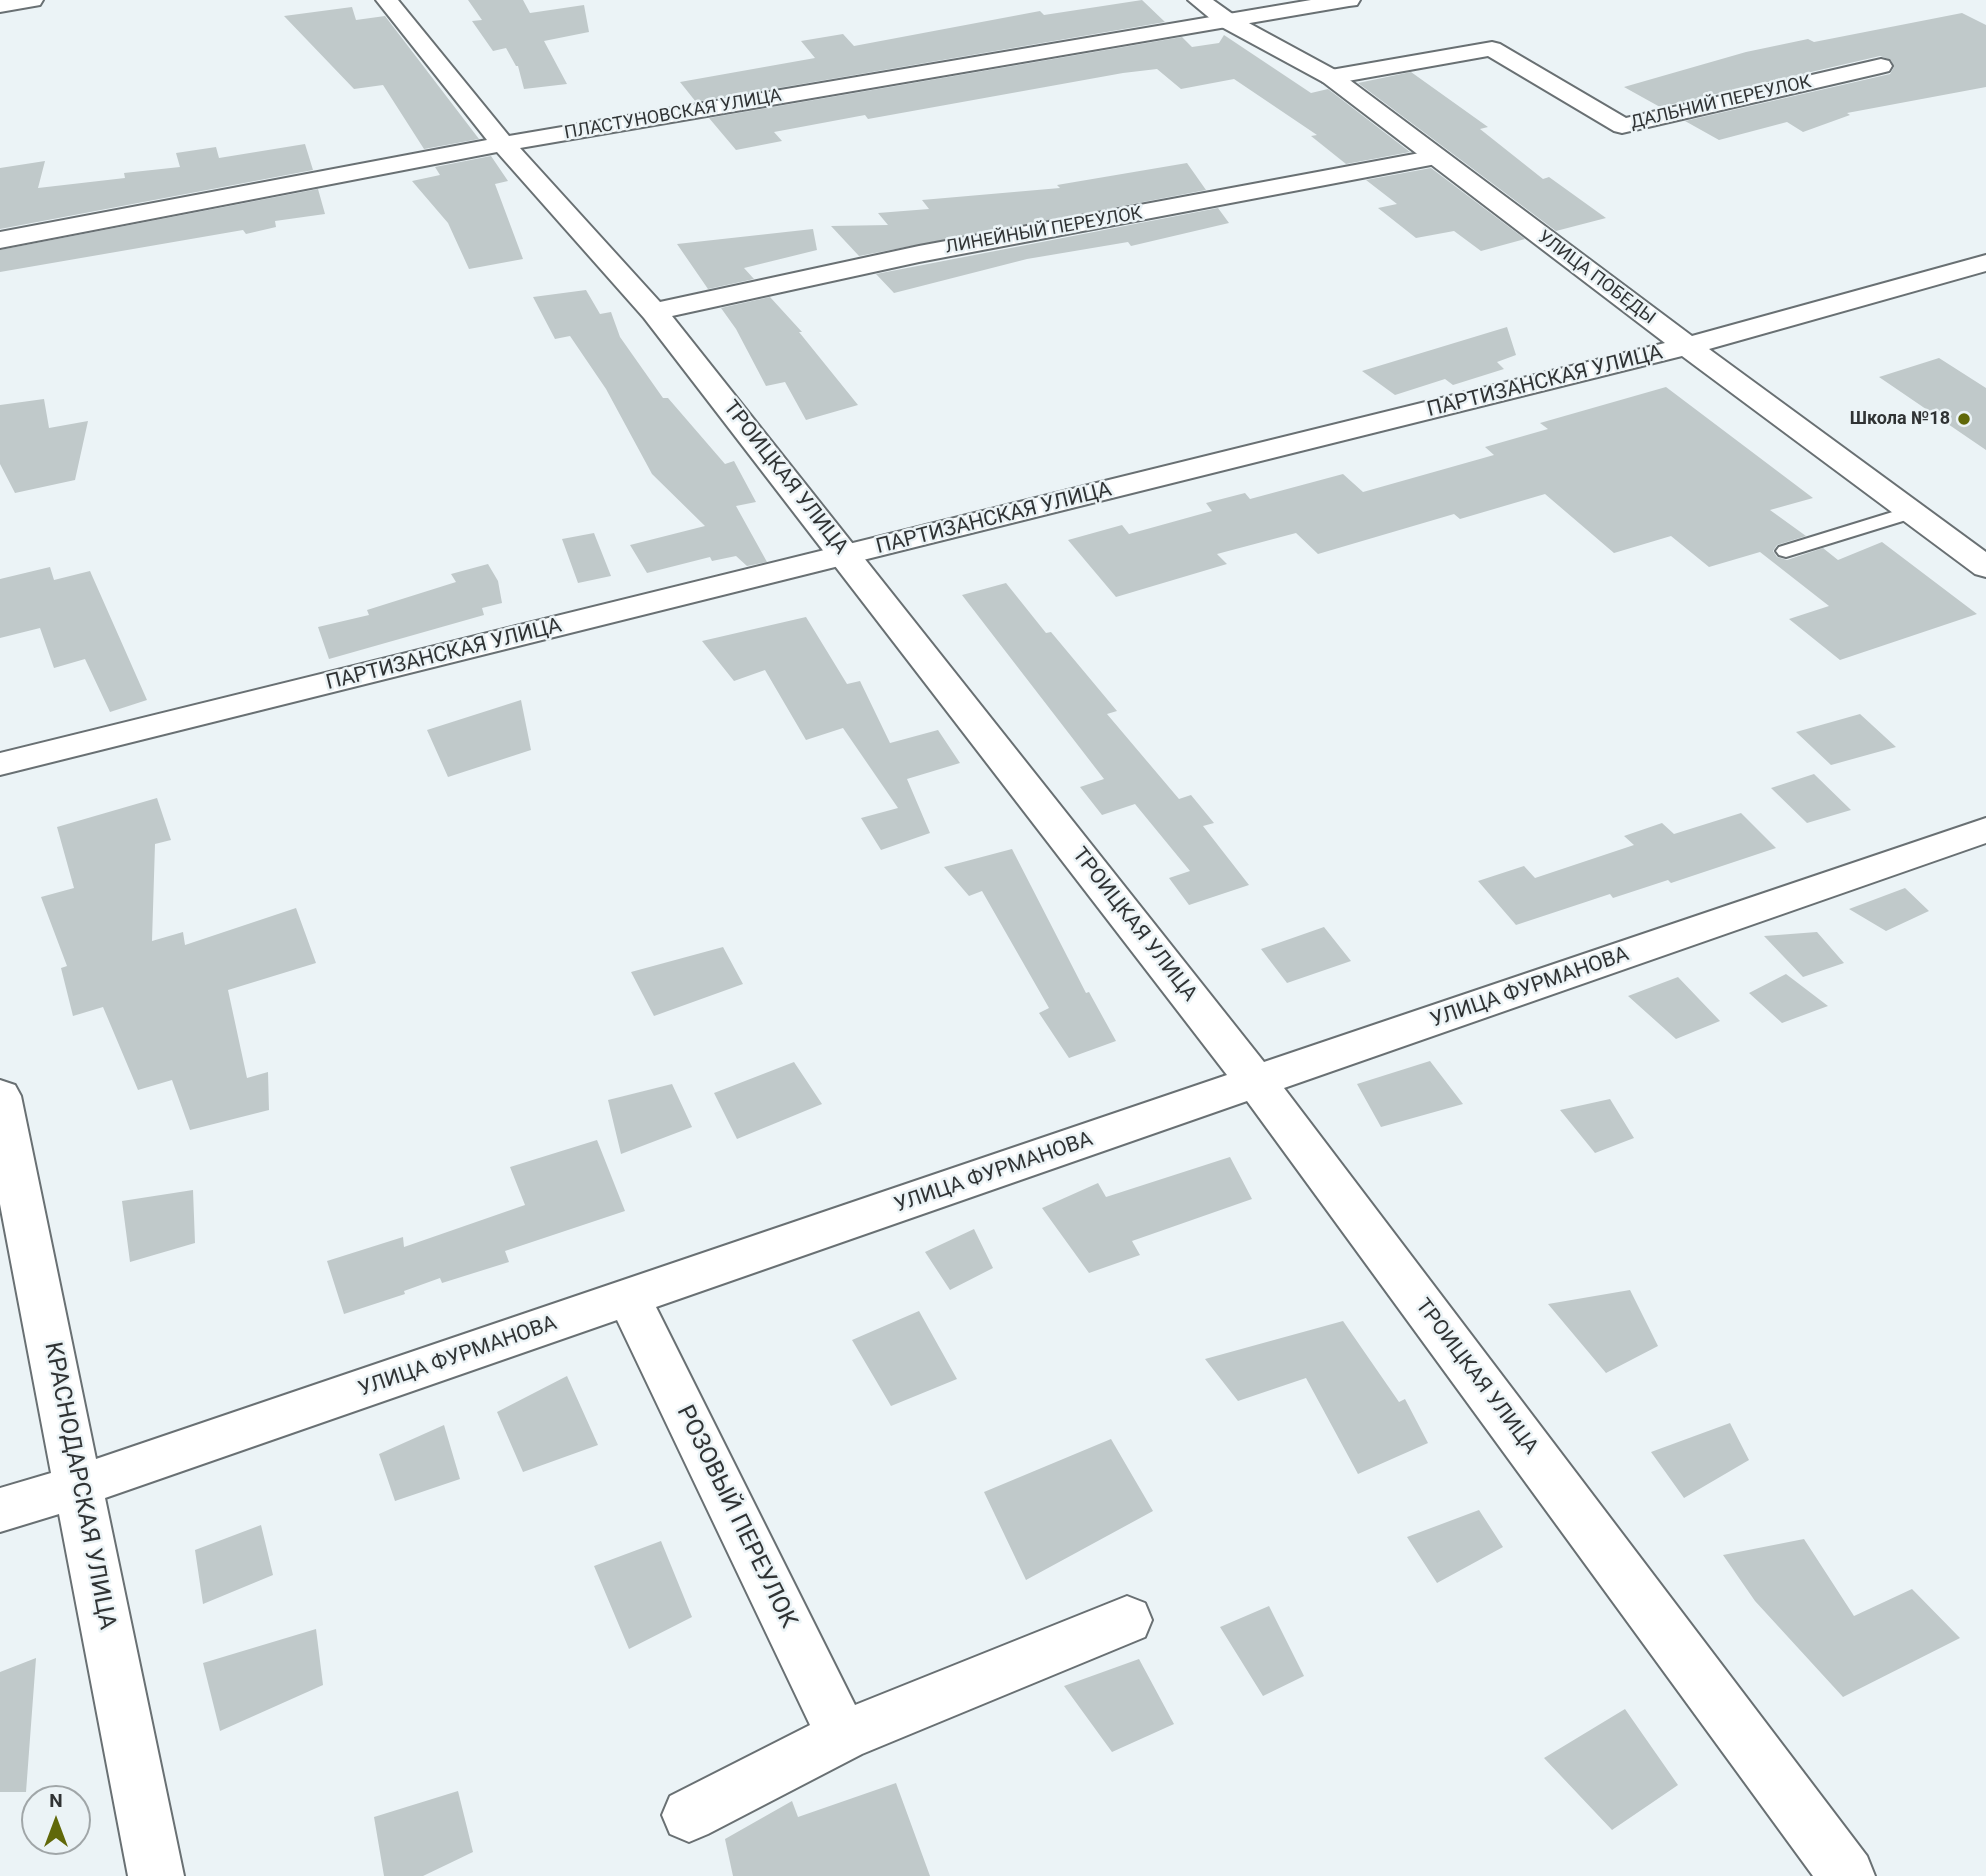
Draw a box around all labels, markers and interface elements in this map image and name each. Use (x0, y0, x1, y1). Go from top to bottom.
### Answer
street label: ДАЛЬНИЙ ПЕРЕУЛОК (1629, 72, 1813, 134)
street label: ПЛАСТУНОВСКАЯ УЛИЦА (563, 85, 783, 145)
street label: ЛИНЕЙНЫЙ ПЕРЕУЛОК (944, 203, 1144, 259)
street label: УЛИЦА ПОБЕДЫ (1533, 227, 1659, 329)
street label: ПАРТИЗАНСКАЯ УЛИЦА (1425, 341, 1665, 423)
street label: ТРОИЦКАЯ УЛИЦА (717, 396, 853, 560)
place label: Школа №18 (1850, 408, 1950, 430)
marker: Школа №18 (1956, 411, 1972, 427)
street label: ПАРТИЗАНСКАЯ УЛИЦА (874, 478, 1114, 560)
street label: ПАРТИЗАНСКАЯ УЛИЦА (324, 614, 564, 696)
street label: ТРОИЦКАЯ УЛИЦА (1066, 843, 1202, 1007)
street label: УЛИЦА ФУРМАНОВА (1428, 942, 1632, 1034)
street label: УЛИЦА ФУРМАНОВА (892, 1127, 1096, 1219)
street label: ТРОИЦКАЯ УЛИЦА (1409, 1294, 1543, 1460)
street label: УЛИЦА ФУРМАНОВА (356, 1311, 560, 1403)
street label: КРАСНОДАРСКАЯ УЛИЦА (37, 1340, 121, 1632)
street label: РОЗОВЫЙ ПЕРЕУЛОК (670, 1401, 802, 1633)
north arrow (21, 1785, 91, 1855)
text: N (49, 1789, 63, 1812)

